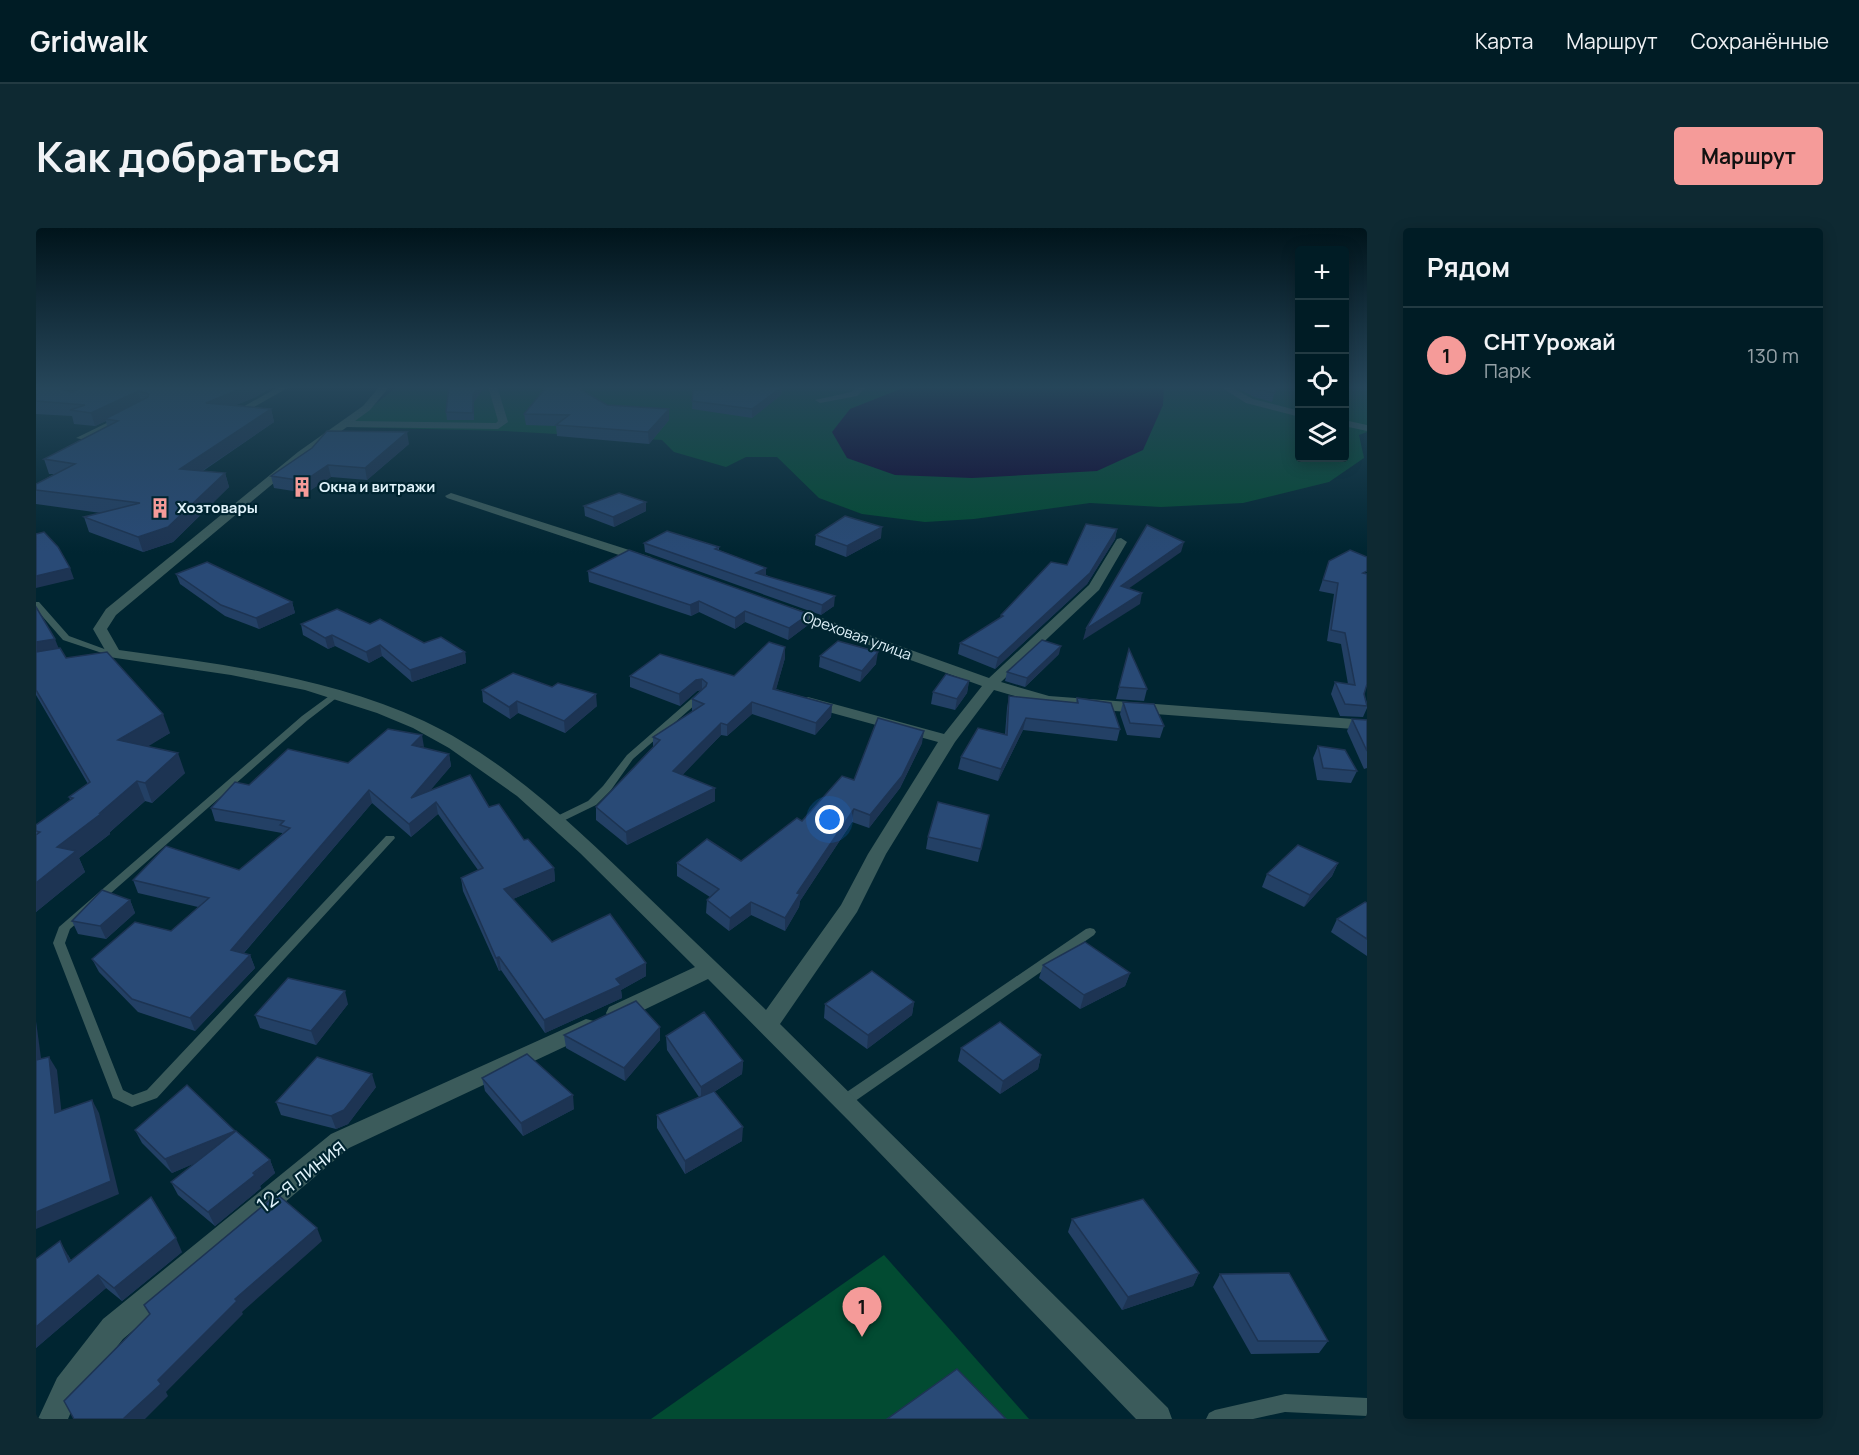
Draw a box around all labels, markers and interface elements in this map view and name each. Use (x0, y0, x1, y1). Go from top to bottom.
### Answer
text: Gridwalk (30, 22, 147, 60)
text: Карта (1475, 27, 1533, 55)
text: Маршрут (1566, 27, 1658, 55)
text: Сохранённые (1691, 27, 1829, 55)
text: Как добраться (36, 127, 341, 185)
button: Маршрут (1674, 127, 1823, 185)
map controls (1295, 246, 1349, 462)
button: + (1295, 246, 1349, 300)
text: Рядом (1427, 249, 1510, 285)
button: − (1295, 300, 1349, 354)
text: СНТ Урожай (1484, 327, 1616, 357)
text: 1 (1442, 342, 1451, 369)
text: 130 m (1747, 342, 1799, 369)
button: locate (1295, 354, 1349, 408)
text: Парк (1484, 357, 1531, 384)
button: layers (1295, 408, 1349, 462)
building icon: Окна и витражи (290, 475, 314, 499)
place label: Окна и витражи (319, 476, 435, 497)
building icon: Хозтовары (148, 496, 172, 520)
place label: Хозтовары (177, 497, 258, 518)
street label: Ореховая улица (800, 606, 915, 665)
your location (815, 805, 844, 834)
street label: 12-я линия (250, 1132, 350, 1218)
pin: 1 (842, 1288, 882, 1337)

